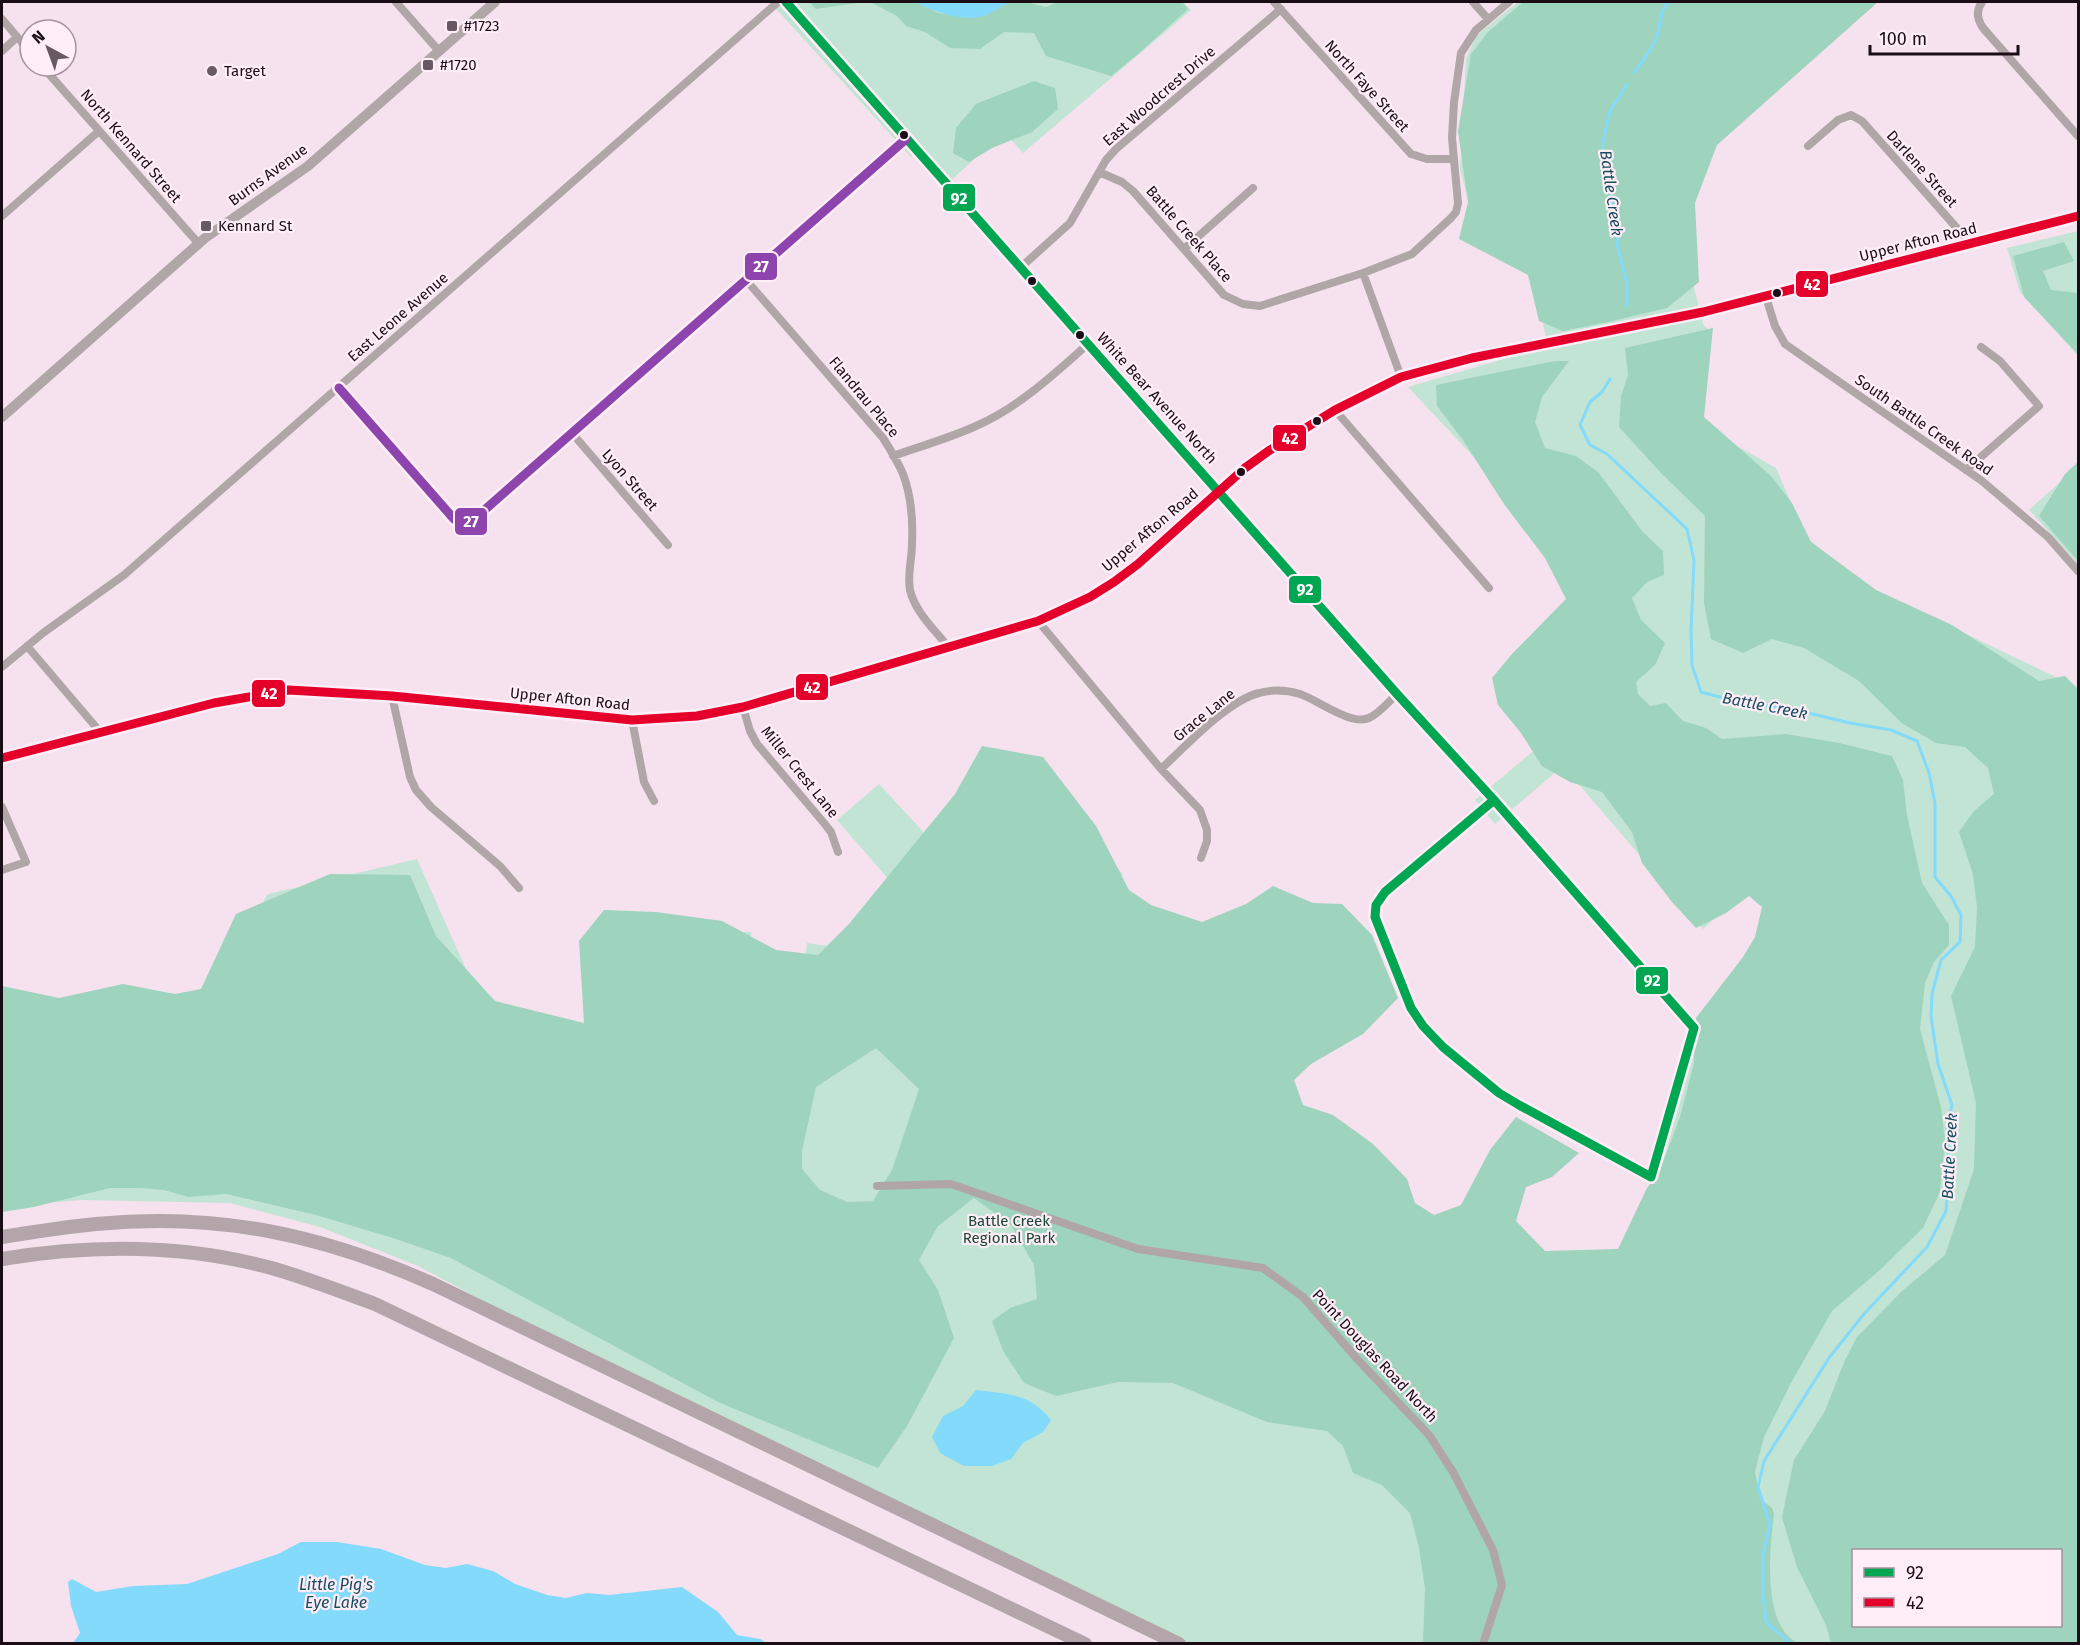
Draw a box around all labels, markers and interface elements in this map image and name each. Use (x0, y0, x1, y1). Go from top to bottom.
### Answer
place label: #1723 (464, 17, 500, 35)
north arrow (18, 18, 78, 78)
scale bar (1870, 18, 2018, 56)
marker: #1723 (445, 19, 459, 33)
text: N (28, 26, 49, 48)
text: 100 m (1879, 28, 1927, 50)
street label: North Faye Street (1321, 36, 1413, 136)
street label: East Woodcrest Drive (1099, 42, 1219, 150)
place label: #1720 (440, 56, 477, 74)
marker: #1720 (421, 58, 435, 72)
place label: Target (224, 62, 266, 80)
marker: Target (205, 64, 219, 78)
street label: North Kennard Street (77, 86, 186, 207)
street label: Darlene Street (1883, 127, 1962, 212)
unlabelled marker (898, 129, 910, 141)
street label: Burns Avenue (225, 140, 311, 210)
water label: Battle Creek (1596, 149, 1627, 237)
street label: Battle Creek Place (1142, 182, 1236, 286)
line badge: 92 (942, 183, 976, 212)
text: 92 (951, 189, 967, 208)
place label: Kennard St (218, 217, 293, 235)
marker: Kennard St (199, 219, 213, 233)
street label: Upper Afton Road (1857, 219, 1979, 265)
line badge: 27 (744, 252, 778, 281)
text: 27 (753, 257, 769, 276)
street label: East Leone Avenue (344, 269, 452, 365)
line badge: 42 (1795, 270, 1829, 298)
unlabelled marker (1026, 275, 1038, 287)
text: 42 (1804, 275, 1821, 294)
unlabelled marker (1771, 287, 1783, 299)
unlabelled marker (1074, 329, 1086, 341)
street label: White Bear Avenue North (1093, 329, 1221, 467)
street label: Flandrau Place (825, 353, 903, 441)
street label: South Battle Creek Road (1852, 370, 1996, 480)
unlabelled marker (1311, 415, 1323, 427)
line badge: 42 (1272, 424, 1307, 452)
text: 42 (1282, 429, 1299, 448)
street label: Lyon Street (598, 445, 662, 515)
unlabelled marker (1235, 466, 1247, 478)
street label: Upper Afton Road (1098, 484, 1202, 576)
line badge: 27 (454, 507, 488, 536)
text: 27 (463, 512, 479, 531)
line badge: 92 (1288, 575, 1322, 604)
text: 92 (1297, 580, 1313, 599)
line badge: 42 (795, 673, 829, 701)
text: 42 (804, 678, 821, 697)
line badge: 42 (251, 679, 286, 708)
text: 42 (261, 684, 278, 703)
street label: Upper Afton Road (509, 684, 631, 714)
street label: Grace Lane (1169, 685, 1239, 745)
water label: Battle Creek (1721, 688, 1809, 723)
street label: Miller Crest Lane (757, 722, 843, 822)
line badge: 92 (1635, 966, 1669, 995)
text: 92 (1644, 971, 1660, 990)
water label: Battle Creek (1938, 1112, 1961, 1200)
park label: Battle Creek Regional Park (963, 1212, 1056, 1247)
street label: Point Douglas Road North (1309, 1286, 1441, 1426)
legend (1852, 1549, 2062, 1627)
text: 92 (1906, 1562, 1924, 1584)
water label: Little Pig's Eye Lake (299, 1575, 373, 1612)
text: 42 (1906, 1592, 1924, 1614)

